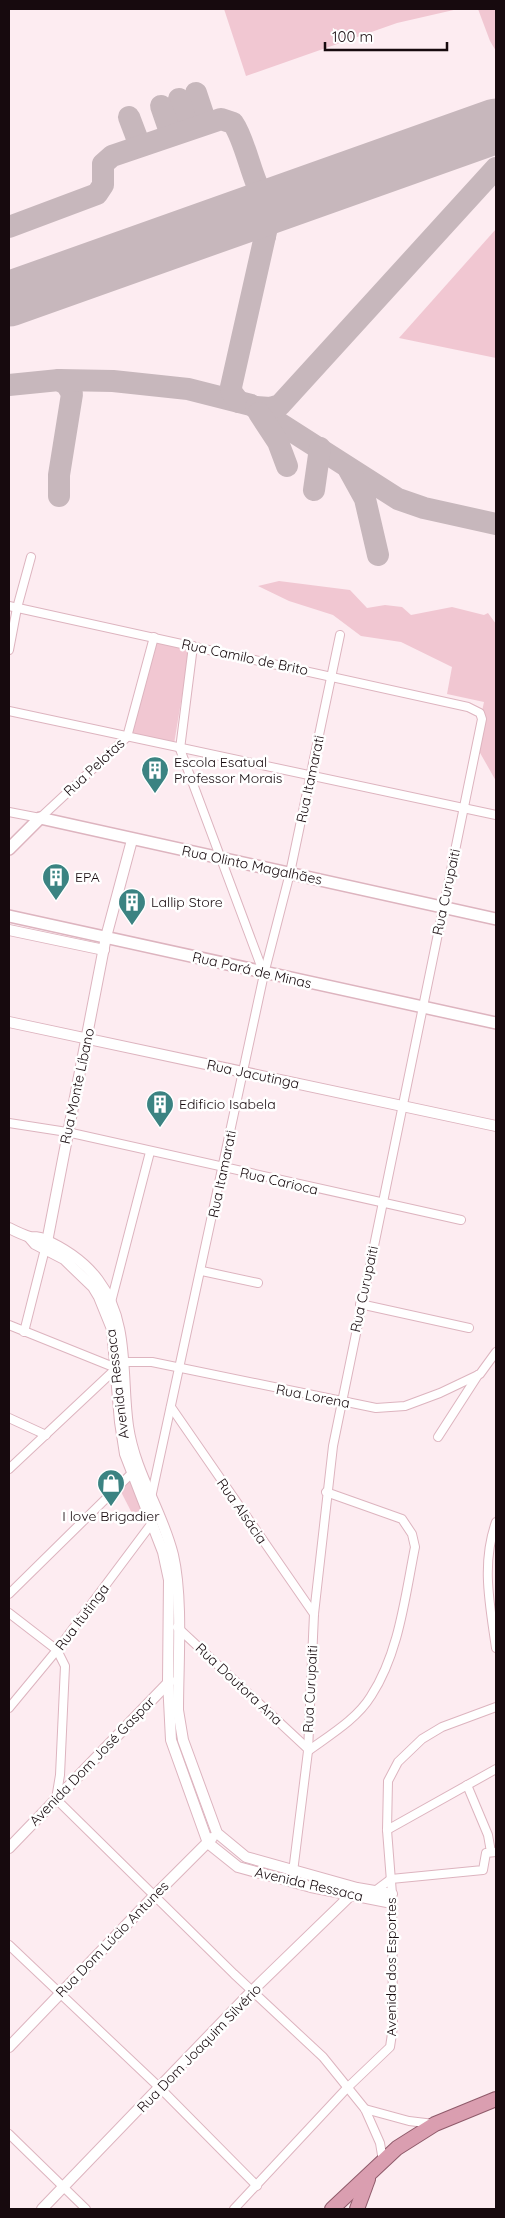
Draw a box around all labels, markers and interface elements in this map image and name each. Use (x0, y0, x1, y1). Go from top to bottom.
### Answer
scale bar (325, 20, 448, 52)
text: 100 m (332, 27, 373, 46)
street label: Rua Camilo de Brito (180, 635, 310, 679)
street label: Rua Pelotas (60, 734, 128, 800)
street label: Rua Itamarati (292, 734, 328, 824)
place label: Escola Esatual Professor Morais (174, 753, 282, 787)
building icon: Escola Esatual Professor Morais (140, 755, 170, 794)
street label: Rua Olinto Magalhães (180, 841, 324, 889)
street label: Rua Curupaiti (428, 847, 464, 937)
building icon: EPA (41, 862, 71, 901)
place label: EPA (75, 868, 100, 886)
building icon: Lallip Store (117, 887, 147, 926)
place label: Lallip Store (151, 893, 223, 911)
street label: Rua Pará de Minas (191, 948, 313, 992)
street label: Rua Monte Líbano (56, 1026, 98, 1146)
street label: Rua Jacutinga (205, 1055, 301, 1093)
building icon: Edificio Isabela (145, 1089, 175, 1128)
place label: Edificio Isabela (179, 1095, 276, 1113)
street label: Rua Itamarati (204, 1129, 240, 1219)
street label: Rua Carioca (238, 1163, 320, 1199)
street label: Rua Curupaiti (346, 1244, 382, 1334)
street label: Avenida Ressaca (101, 1328, 133, 1440)
street label: Rua Lorena (274, 1380, 352, 1412)
shop icon: I love Brigadier (96, 1468, 126, 1507)
street label: Rua Alsácia (213, 1475, 271, 1547)
place label: I love Brigadier (62, 1507, 160, 1525)
street label: Rua Itutinga (51, 1580, 113, 1654)
street label: Rua Doutora Ana (192, 1639, 286, 1729)
street label: Rua Curupaiti (299, 1645, 321, 1733)
street label: Avenida Dom José Gaspar (25, 1692, 159, 1830)
street label: Avenida Ressaca (253, 1863, 365, 1905)
street label: Rua Dom Lúcio Antunes (52, 1877, 172, 2001)
street label: Avenida dos Esportes (382, 1897, 400, 2037)
street label: Rua Dom Joaquim Silvério (133, 1980, 265, 2116)

